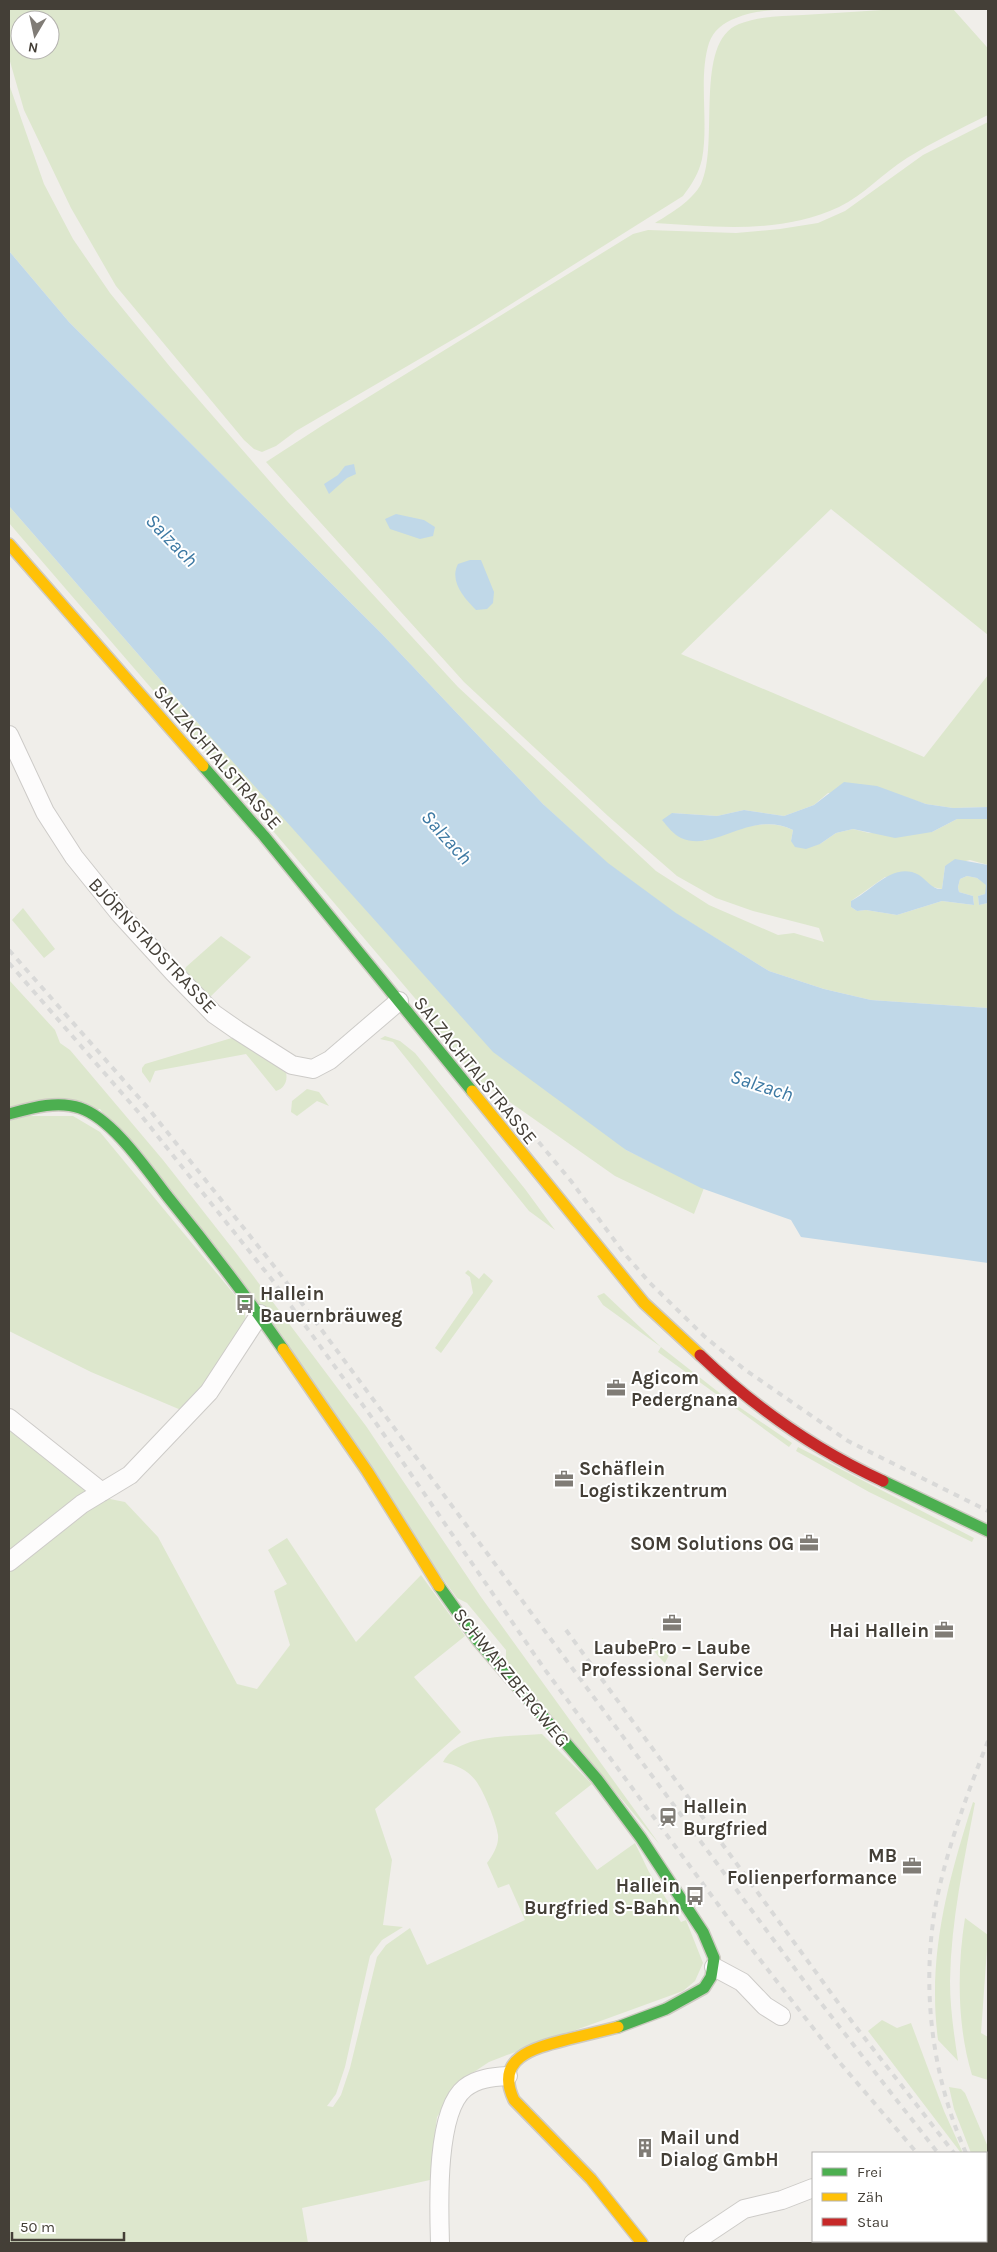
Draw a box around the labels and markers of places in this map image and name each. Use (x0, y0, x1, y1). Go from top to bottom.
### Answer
place label: Hallein Bauernbräuweg (260, 1283, 402, 1327)
bus stop icon: Hallein Bauernbräuweg (234, 1293, 256, 1315)
place label: Agicom Pedergnana (631, 1367, 738, 1411)
office icon: Agicom Pedergnana (605, 1377, 627, 1399)
place label: Schäflein Logistikzentrum (579, 1458, 728, 1502)
office icon: Schäflein Logistikzentrum (553, 1468, 575, 1490)
office icon: SOM Solutions OG (798, 1532, 820, 1554)
place label: SOM Solutions OG (630, 1533, 794, 1555)
office icon: LaubePro – Laube Professional Service (661, 1612, 683, 1634)
office icon: Hai Hallein (933, 1619, 955, 1641)
place label: Hai Hallein (829, 1620, 929, 1642)
place label: LaubePro – Laube Professional Service (581, 1637, 763, 1681)
place label: Hallein Burgfried (683, 1796, 768, 1840)
station icon: Hallein Burgfried (657, 1806, 679, 1828)
place label: MB Folienperformance (727, 1845, 897, 1889)
office icon: MB Folienperformance (901, 1855, 923, 1877)
place label: Hallein Burgfried S-Bahn (524, 1875, 680, 1919)
bus stop icon: Hallein Burgfried S-Bahn (684, 1885, 706, 1907)
place label: Mail und Dialog GmbH (660, 2127, 779, 2171)
building icon: Mail und Dialog GmbH (634, 2137, 656, 2159)

